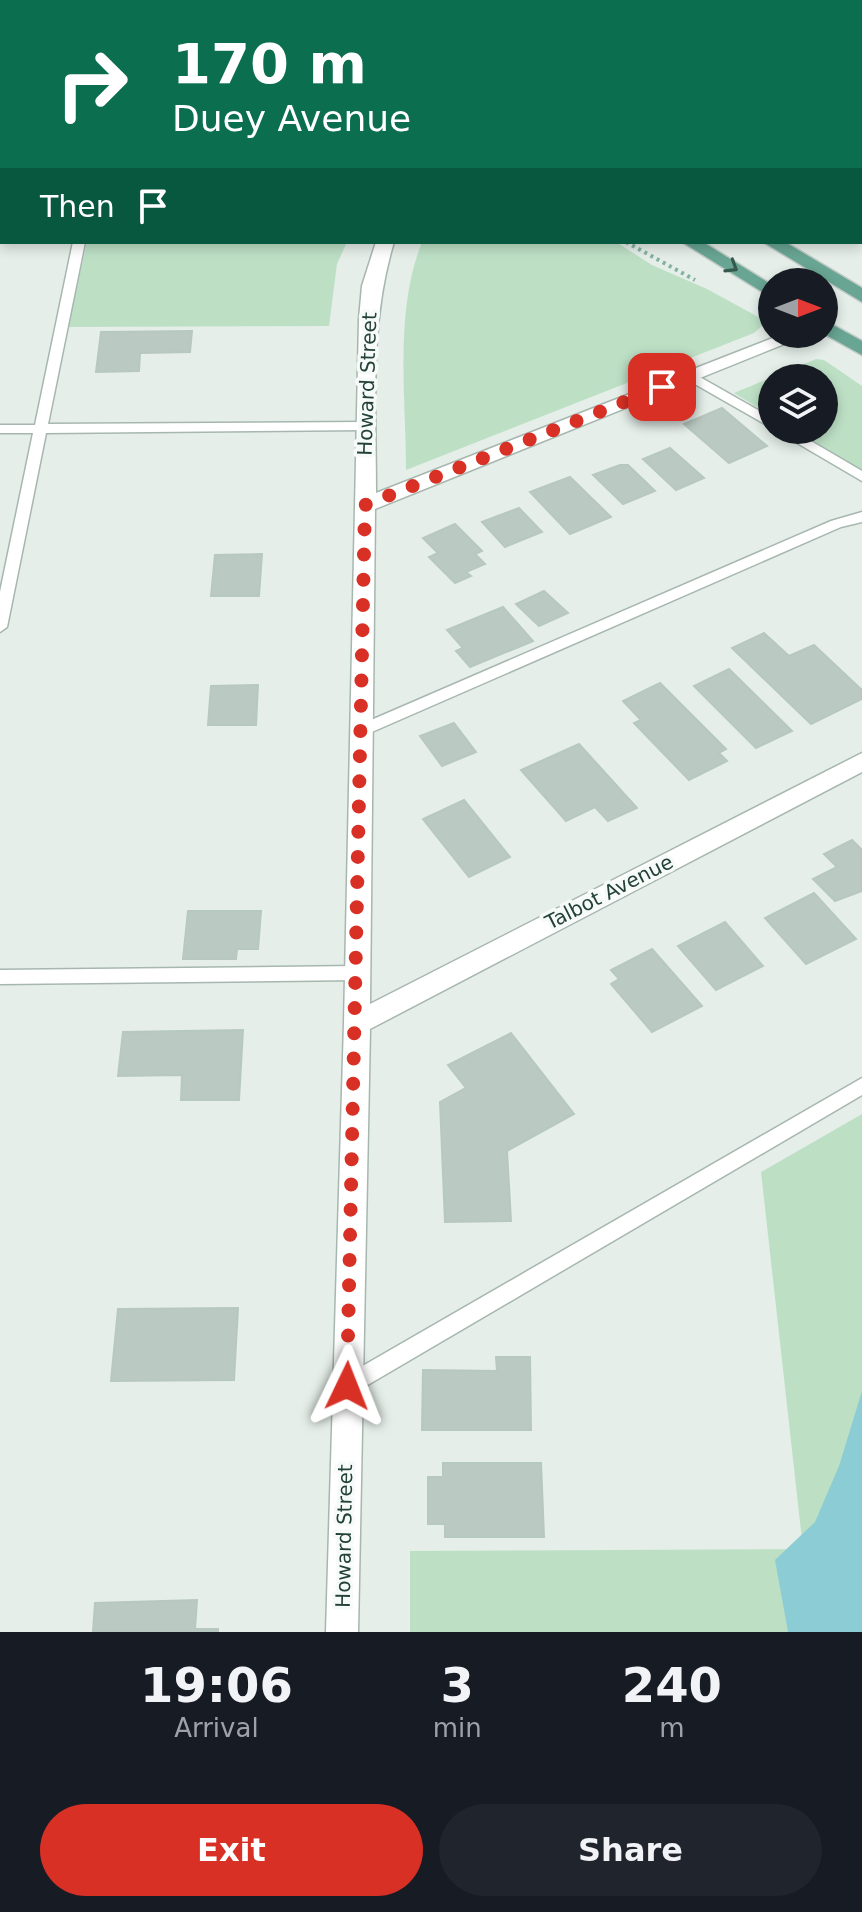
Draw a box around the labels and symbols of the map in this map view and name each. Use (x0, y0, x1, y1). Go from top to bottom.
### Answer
one-way arrow (723, 258, 737, 273)
north arrow (758, 268, 838, 348)
street label: Howard Street (353, 312, 382, 456)
pin (628, 353, 696, 421)
street label: Talbot Avenue (540, 849, 677, 935)
position arrow (305, 1344, 389, 1428)
street label: Howard Street (331, 1464, 357, 1608)

